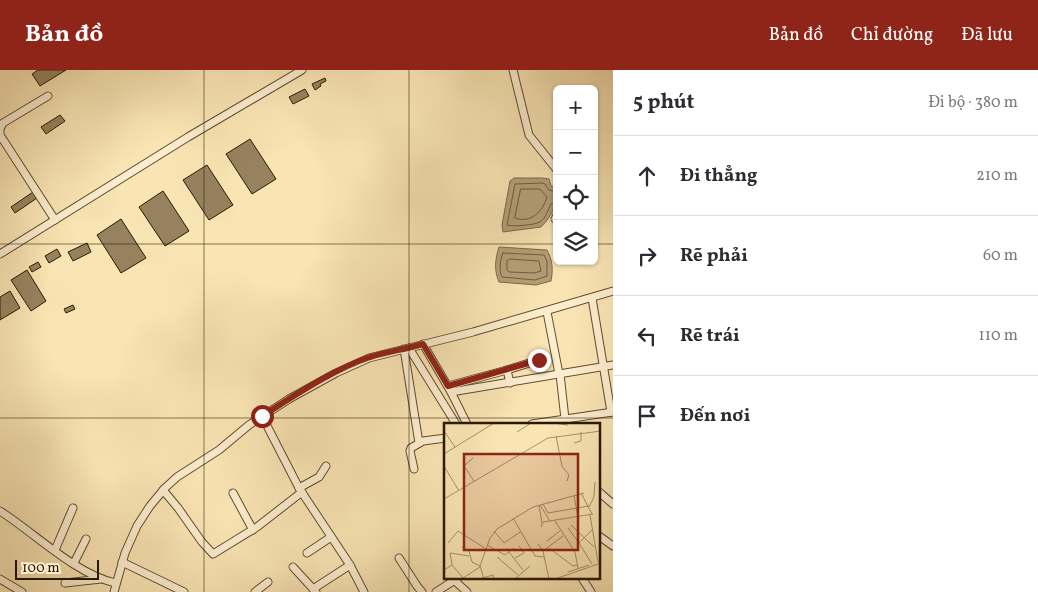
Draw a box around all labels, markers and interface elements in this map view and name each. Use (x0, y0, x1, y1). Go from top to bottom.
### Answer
text: Bản đồ (25, 18, 103, 52)
text: Bản đồ (769, 23, 823, 48)
text: Chỉ đường (851, 23, 933, 48)
text: Đã lưu (961, 23, 1013, 48)
map controls (553, 85, 598, 265)
button: + (553, 85, 598, 130)
text: 5 phút (633, 88, 695, 117)
text: Đi bộ · 380 m (928, 92, 1018, 114)
button: − (553, 130, 598, 175)
icon: ahead (633, 162, 661, 190)
text: Đi thẳng (680, 163, 757, 189)
text: 210 m (976, 165, 1018, 187)
button: locate (553, 175, 598, 220)
button: layers (553, 220, 598, 265)
icon: right (633, 242, 661, 270)
text: Rẽ phải (680, 243, 748, 269)
text: 60 m (983, 245, 1018, 267)
icon: left (633, 322, 661, 350)
text: Rẽ trái (680, 323, 740, 349)
text: 110 m (979, 325, 1018, 347)
route end (528, 349, 551, 372)
icon: arrive (633, 402, 661, 430)
text: Đến nơi (680, 403, 750, 429)
route start (251, 405, 274, 428)
inset map (444, 423, 600, 580)
scale bar (15, 557, 99, 580)
text: 100 m (22, 559, 60, 578)

